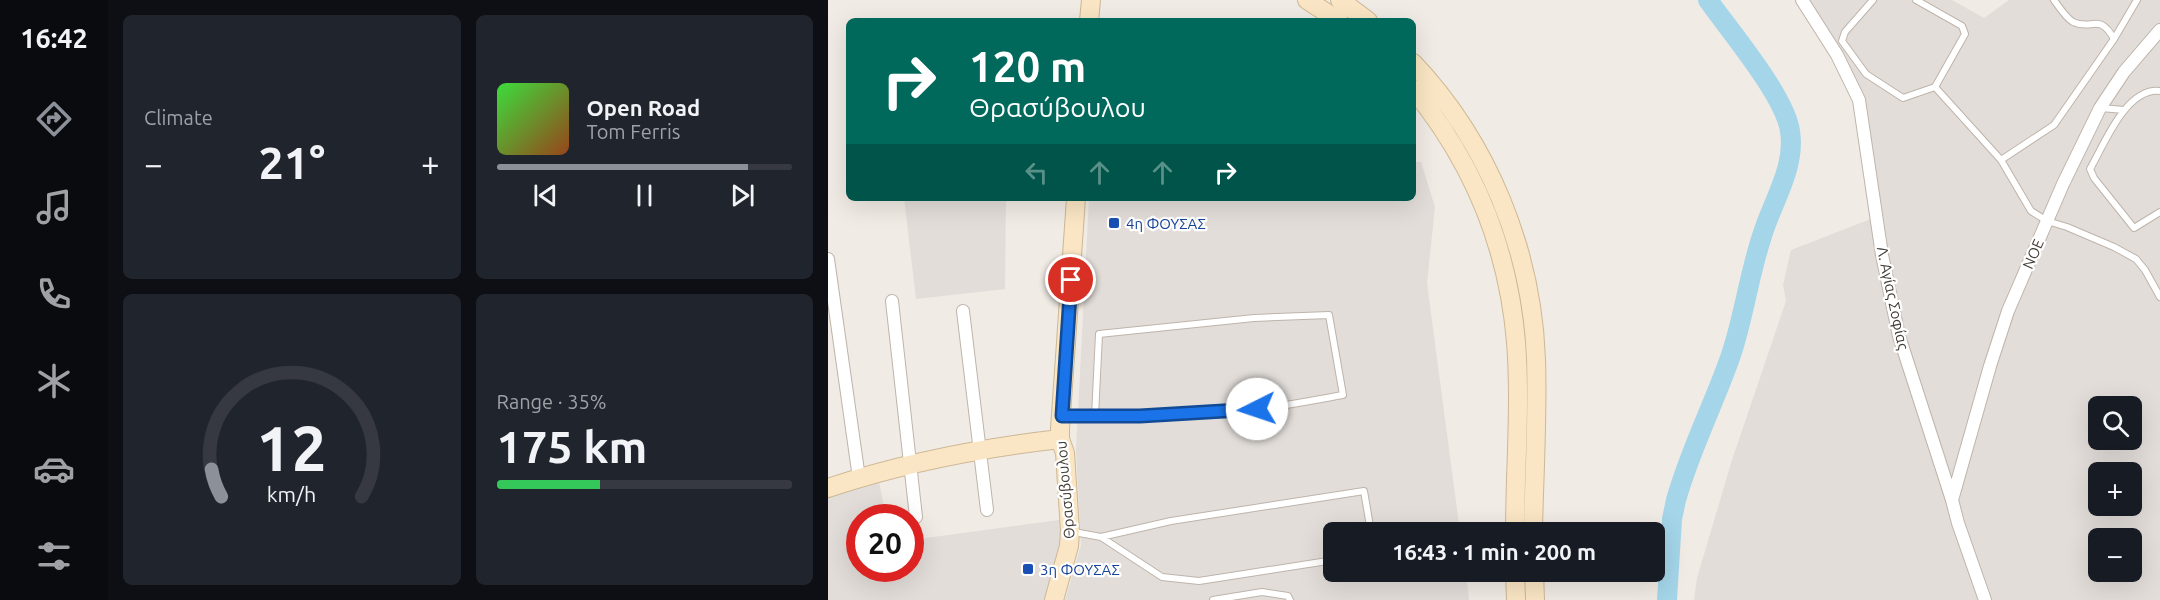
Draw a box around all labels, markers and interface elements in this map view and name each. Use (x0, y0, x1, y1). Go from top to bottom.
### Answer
text: 16:42 (20, 23, 88, 53)
icon: right (870, 42, 948, 120)
text: 120 m (969, 43, 1086, 90)
text: Θρασύβουλου (969, 92, 1146, 122)
text: Open Road (587, 95, 700, 120)
icon: directions (33, 98, 75, 140)
text: Climate (144, 106, 213, 129)
text: Tom Ferris (587, 120, 680, 143)
text: 21° (258, 137, 325, 188)
text: − (144, 145, 163, 182)
text: + (421, 145, 440, 182)
icon: left (1020, 156, 1053, 189)
icon: ahead (1083, 156, 1116, 189)
icon: ahead (1146, 156, 1179, 189)
icon: right (1209, 156, 1242, 189)
icon: previous (529, 179, 562, 212)
icon: pause (628, 179, 661, 212)
icon: next (726, 179, 759, 212)
icon: music (33, 186, 75, 228)
place label: 4η ΦΟΥΣΑΣ (1126, 215, 1206, 232)
marker: 4η ΦΟΥΣΑΣ (1107, 216, 1121, 230)
street label: NOE (2019, 236, 2047, 272)
street label: Λ. Αγίας Σοφίας (1874, 245, 1912, 351)
pin (1045, 254, 1096, 305)
icon: arrive (1054, 263, 1087, 296)
icon: phone (33, 273, 75, 315)
icon: climate (33, 360, 75, 402)
position arrow (1225, 377, 1289, 441)
text: Range · 35% (497, 390, 607, 413)
map controls (2088, 396, 2142, 582)
button: search (2088, 396, 2142, 450)
text: 12 (257, 413, 327, 483)
text: 175 km (497, 421, 647, 472)
street label: Θρασύβουλου (1052, 440, 1078, 540)
icon: car (33, 448, 75, 490)
button: + (2088, 462, 2142, 516)
text: km/h (267, 482, 316, 506)
speed limit sign: 20 (846, 504, 924, 582)
button: − (2088, 528, 2142, 582)
icon: filters (33, 535, 75, 577)
text: 16:43 · 1 min · 200 m (1392, 539, 1596, 564)
place label: 3η ΦΟΥΣΑΣ (1040, 561, 1120, 578)
marker: 3η ΦΟΥΣΑΣ (1021, 562, 1035, 576)

